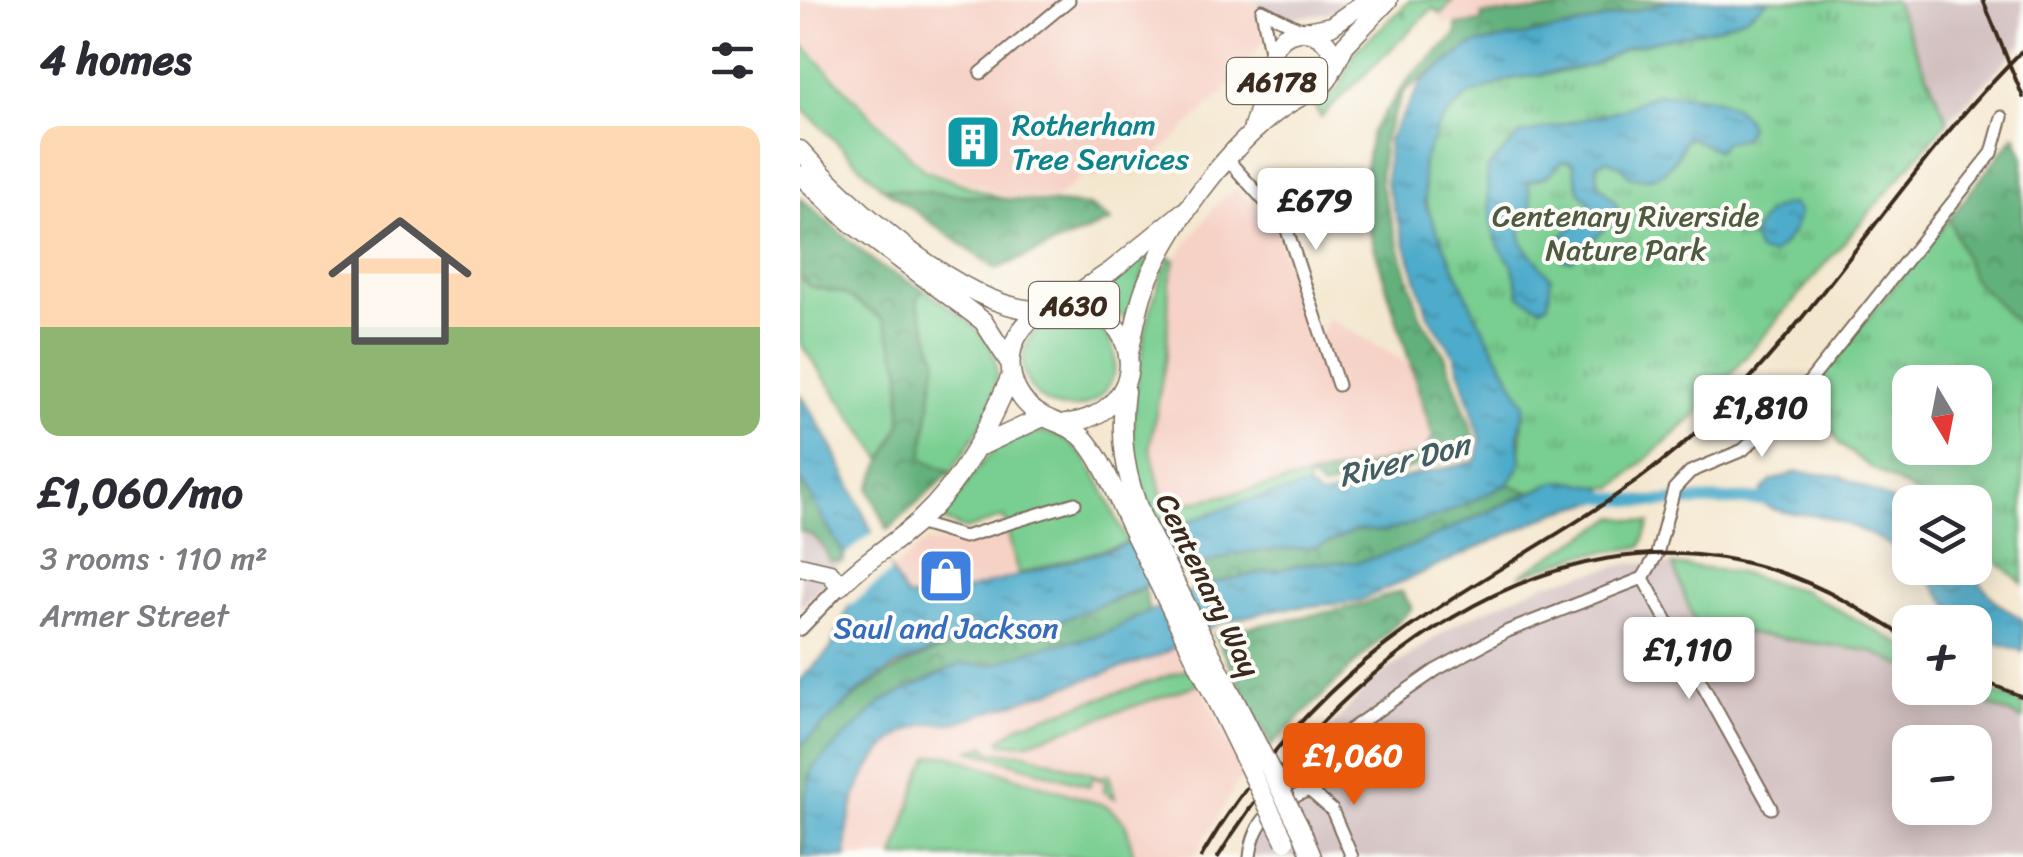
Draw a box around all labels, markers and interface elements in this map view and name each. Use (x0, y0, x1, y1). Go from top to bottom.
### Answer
text: 4 homes (40, 23, 192, 97)
icon: filters (705, 33, 760, 88)
road number: A6178 (1227, 58, 1327, 104)
place label: Rotherham Tree Services (1012, 98, 1189, 186)
building icon: Rotherham Tree Services (943, 112, 1003, 172)
pin: £679 (1257, 168, 1375, 253)
text: £679 (1279, 172, 1353, 229)
park label: Centenary Riverside Nature Park (1492, 189, 1760, 277)
icon: home (310, 191, 490, 371)
road number: A630 (1029, 282, 1119, 328)
north arrow (1892, 365, 1992, 465)
map controls (1892, 365, 1992, 825)
pin: £1,810 (1681, 375, 1843, 460)
text: £1,810 (1716, 379, 1808, 436)
water label: River Don (1333, 416, 1479, 504)
text: £1,060/mo (40, 456, 243, 530)
street label: Centenary Way (1140, 484, 1276, 687)
button: layers (1892, 485, 1992, 585)
text: 3 rooms · 110 m² (40, 530, 268, 587)
shop icon: Saul and Jackson (916, 546, 976, 606)
text: Armer Street (40, 587, 229, 644)
place label: Saul and Jackson (834, 601, 1058, 655)
button: + (1892, 605, 1992, 705)
pin: £1,110 (1608, 617, 1770, 702)
text: £1,110 (1646, 621, 1732, 678)
pin: £1,060 (1273, 723, 1435, 808)
button: − (1892, 725, 1992, 825)
text: £1,060 (1305, 727, 1403, 784)

